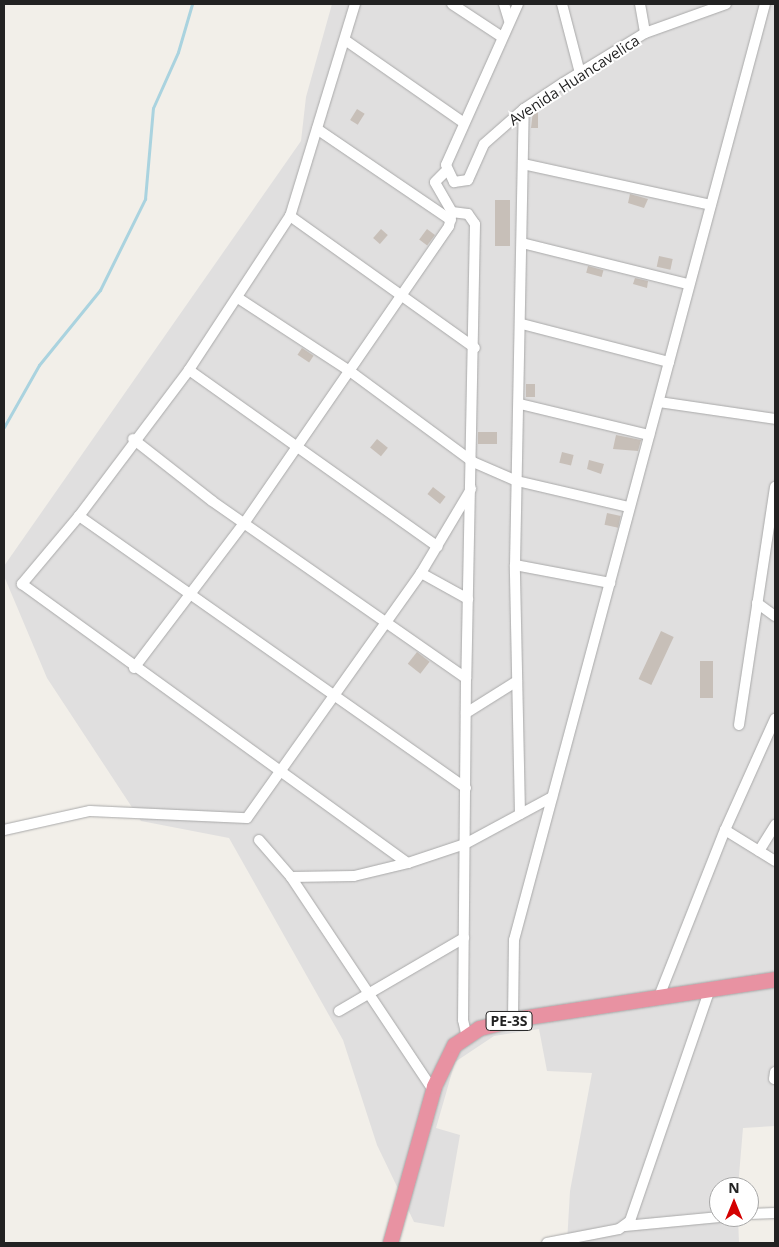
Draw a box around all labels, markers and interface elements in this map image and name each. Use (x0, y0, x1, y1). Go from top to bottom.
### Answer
street label: Avenida Huancavelica (505, 31, 643, 129)
road number: PE-3S (485, 1009, 533, 1032)
north arrow (709, 1177, 759, 1227)
text: N (728, 1178, 740, 1197)

